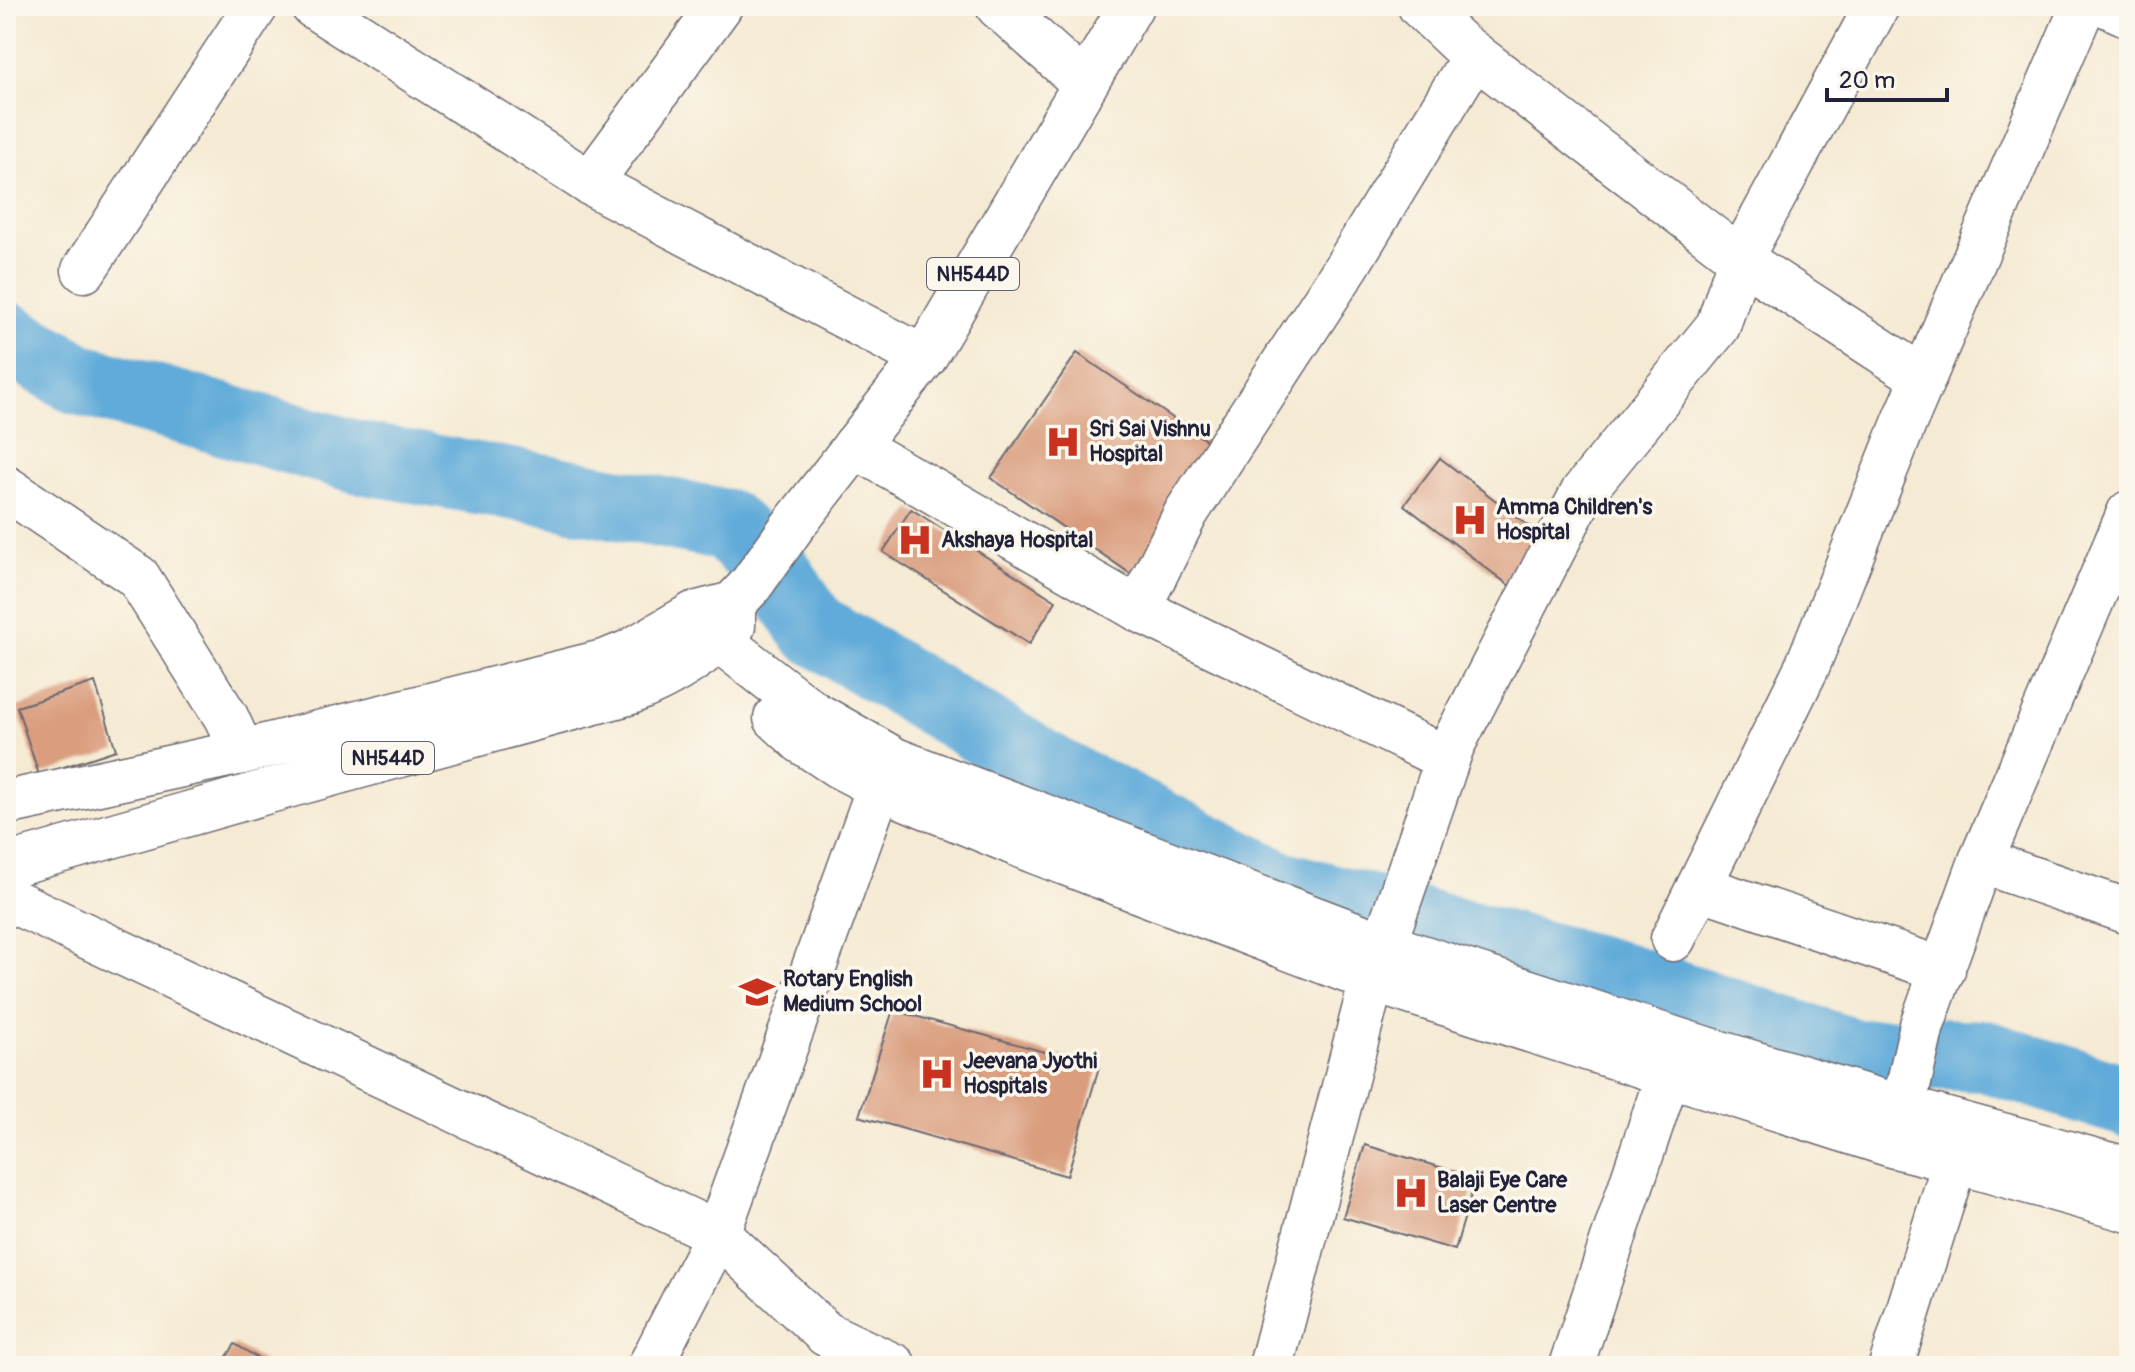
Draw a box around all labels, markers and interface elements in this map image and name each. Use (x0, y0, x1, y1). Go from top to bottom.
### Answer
scale bar (1827, 52, 1947, 102)
text: 20 m (1839, 66, 1895, 95)
road number: NH544D (927, 258, 1019, 290)
place label: Sri Sai Vishnu Hospital (1089, 415, 1211, 468)
hospital icon: Sri Sai Vishnu Hospital (1044, 423, 1082, 461)
place label: Amma Children's Hospital (1496, 493, 1653, 546)
hospital icon: Amma Children's Hospital (1451, 501, 1489, 539)
hospital icon: Akshaya Hospital (896, 521, 934, 559)
place label: Akshaya Hospital (941, 526, 1093, 554)
road number: NH544D (342, 742, 434, 774)
place label: Rotary English Medium School (783, 965, 922, 1018)
school or university icon: Rotary English Medium School (738, 973, 776, 1011)
place label: Jeevana Jyothi Hospitals (963, 1047, 1097, 1100)
hospital icon: Jeevana Jyothi Hospitals (918, 1055, 956, 1093)
place label: Balaji Eye Care Laser Centre (1437, 1166, 1568, 1219)
hospital icon: Balaji Eye Care Laser Centre (1392, 1174, 1430, 1212)

